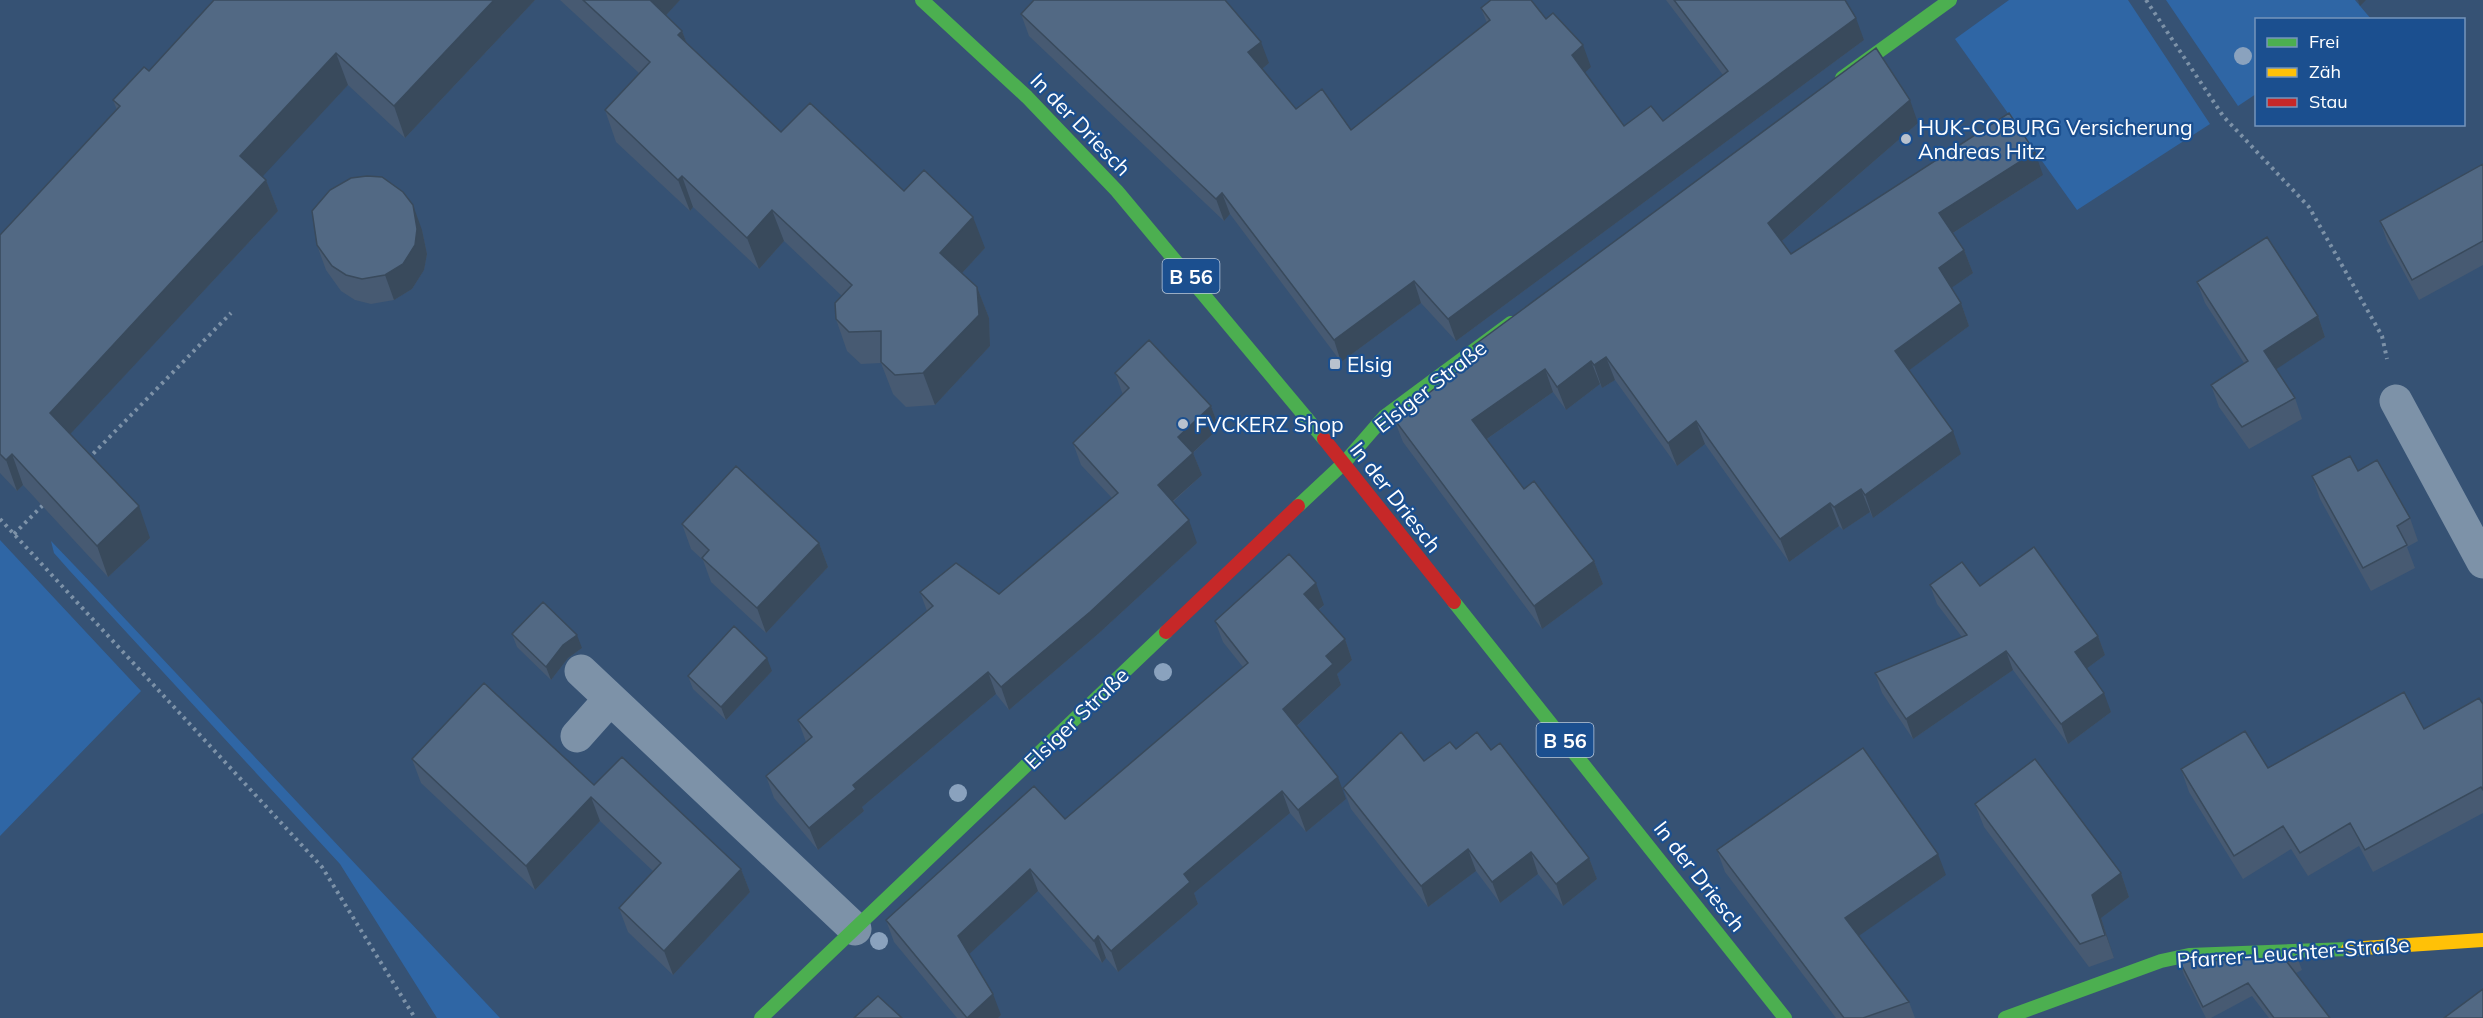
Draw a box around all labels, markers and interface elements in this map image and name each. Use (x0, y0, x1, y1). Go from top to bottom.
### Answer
legend (2255, 18, 2465, 126)
text: Frei (2309, 30, 2339, 53)
text: Zäh (2309, 60, 2341, 83)
street label: In der Driesch (1025, 67, 1137, 181)
text: Stau (2309, 90, 2348, 113)
place label: HUK-COBURG Versicherung Andreas Hitz (1918, 114, 2193, 164)
marker: HUK-COBURG Versicherung Andreas Hitz (1899, 132, 1913, 146)
road number: B 56 (1162, 259, 1220, 293)
street label: Elsiger Straße (1369, 334, 1491, 438)
place label: Elsig (1347, 351, 1392, 377)
marker: Elsig (1328, 357, 1342, 371)
place label: FVCKERZ Shop (1195, 411, 1344, 437)
marker: FVCKERZ Shop (1176, 417, 1190, 431)
street label: In der Driesch (1345, 437, 1447, 557)
street label: Elsiger Straße (1018, 662, 1134, 774)
road number: B 56 (1536, 723, 1594, 757)
street label: In der Driesch (1649, 816, 1751, 936)
street label: Pfarrer-Leuchter-Straße (2176, 931, 2410, 973)

